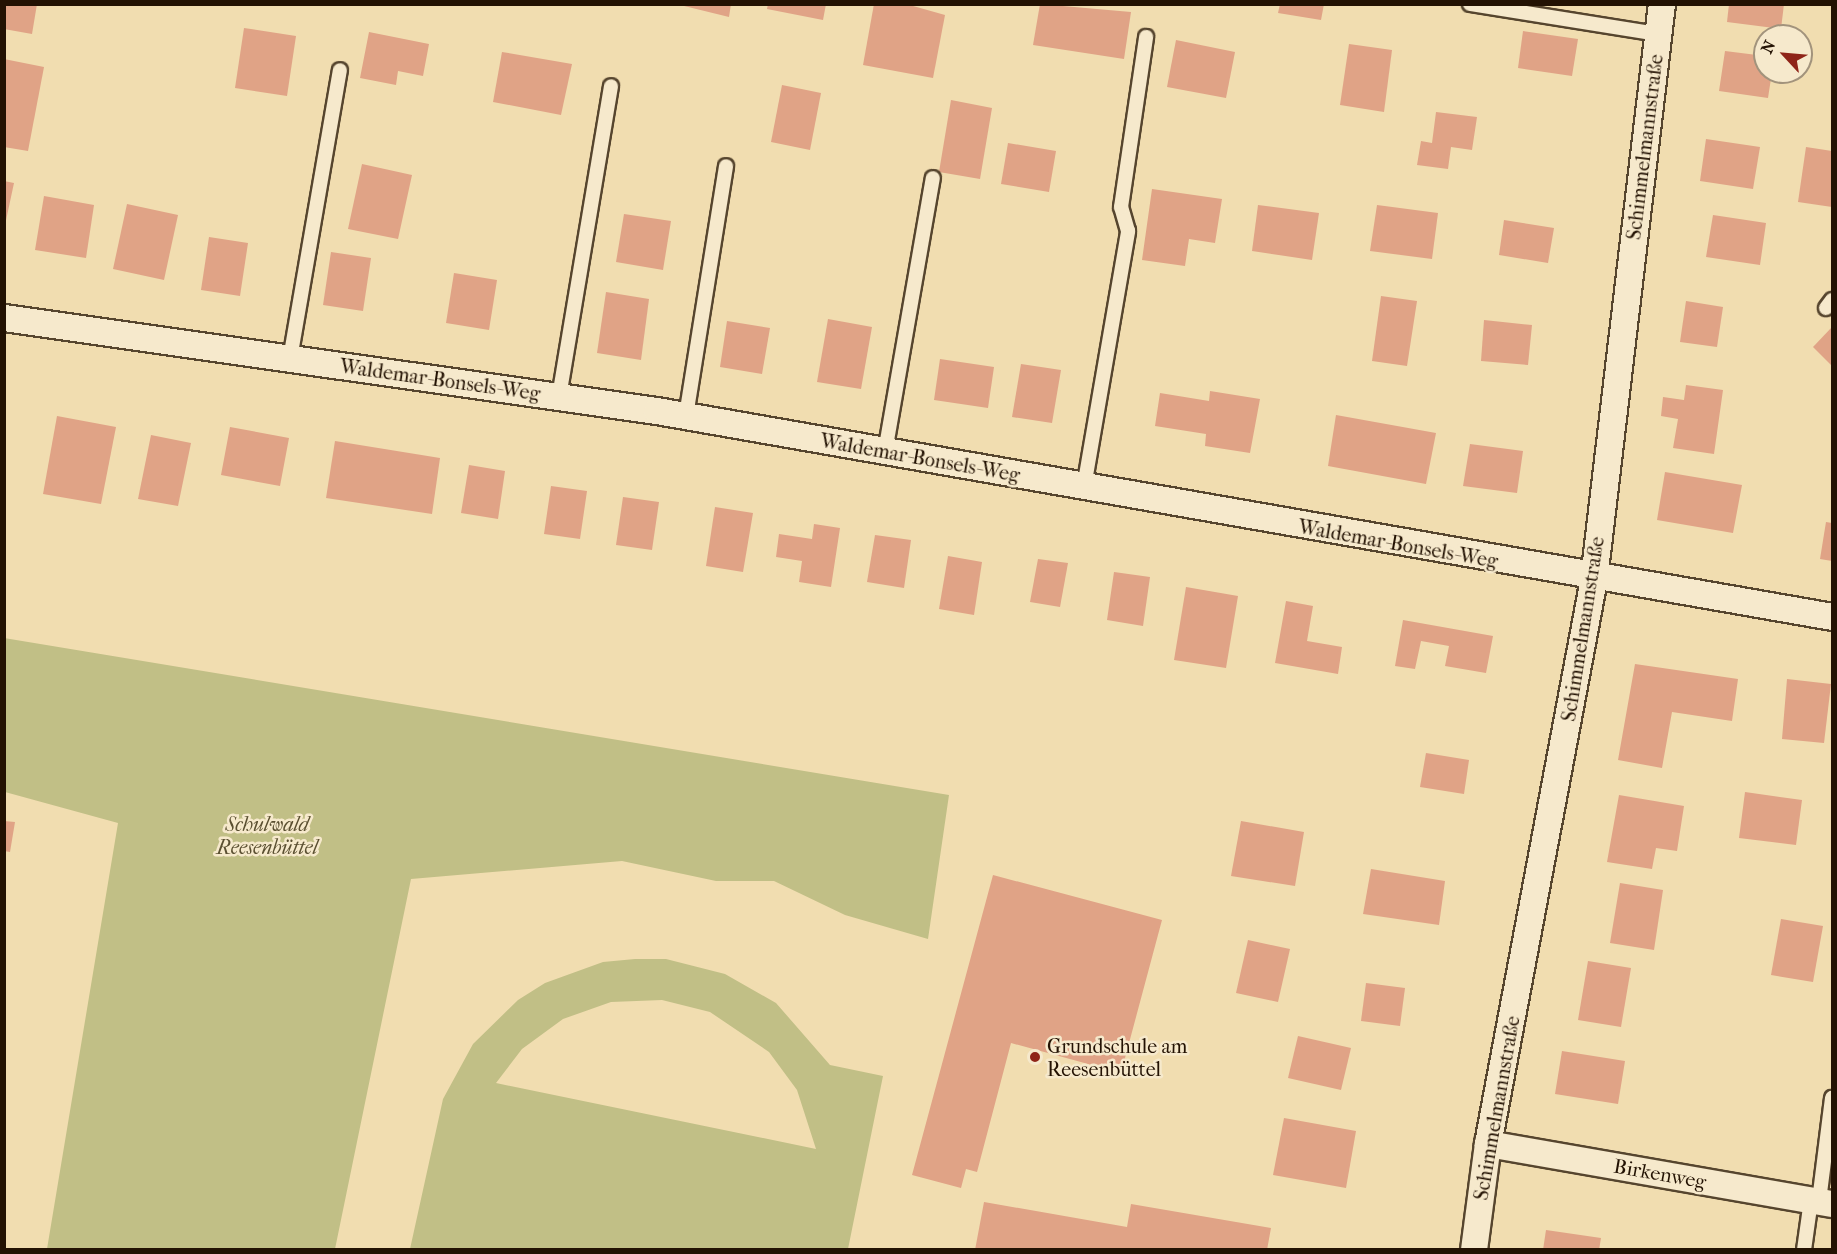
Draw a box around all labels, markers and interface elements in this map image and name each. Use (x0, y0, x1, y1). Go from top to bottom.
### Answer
north arrow (1753, 24, 1813, 84)
text: N (1757, 37, 1779, 56)
street label: Schimmelmannstraße (1622, 53, 1668, 241)
street label: Waldemar-Bonsels-Weg (338, 354, 542, 406)
street label: Waldemar-Bonsels-Weg (818, 429, 1022, 487)
street label: Waldemar-Bonsels-Weg (1296, 515, 1500, 573)
street label: Schimmelmannstraße (1557, 535, 1609, 723)
park label: Schulwald Reesenbüttel (216, 812, 318, 859)
street label: Schimmelmannstraße (1469, 1014, 1525, 1202)
place label: Grundschule am Reesenbüttel (1047, 1034, 1187, 1081)
marker: Grundschule am Reesenbüttel (1028, 1050, 1042, 1064)
street label: Birkenweg (1612, 1154, 1708, 1194)

